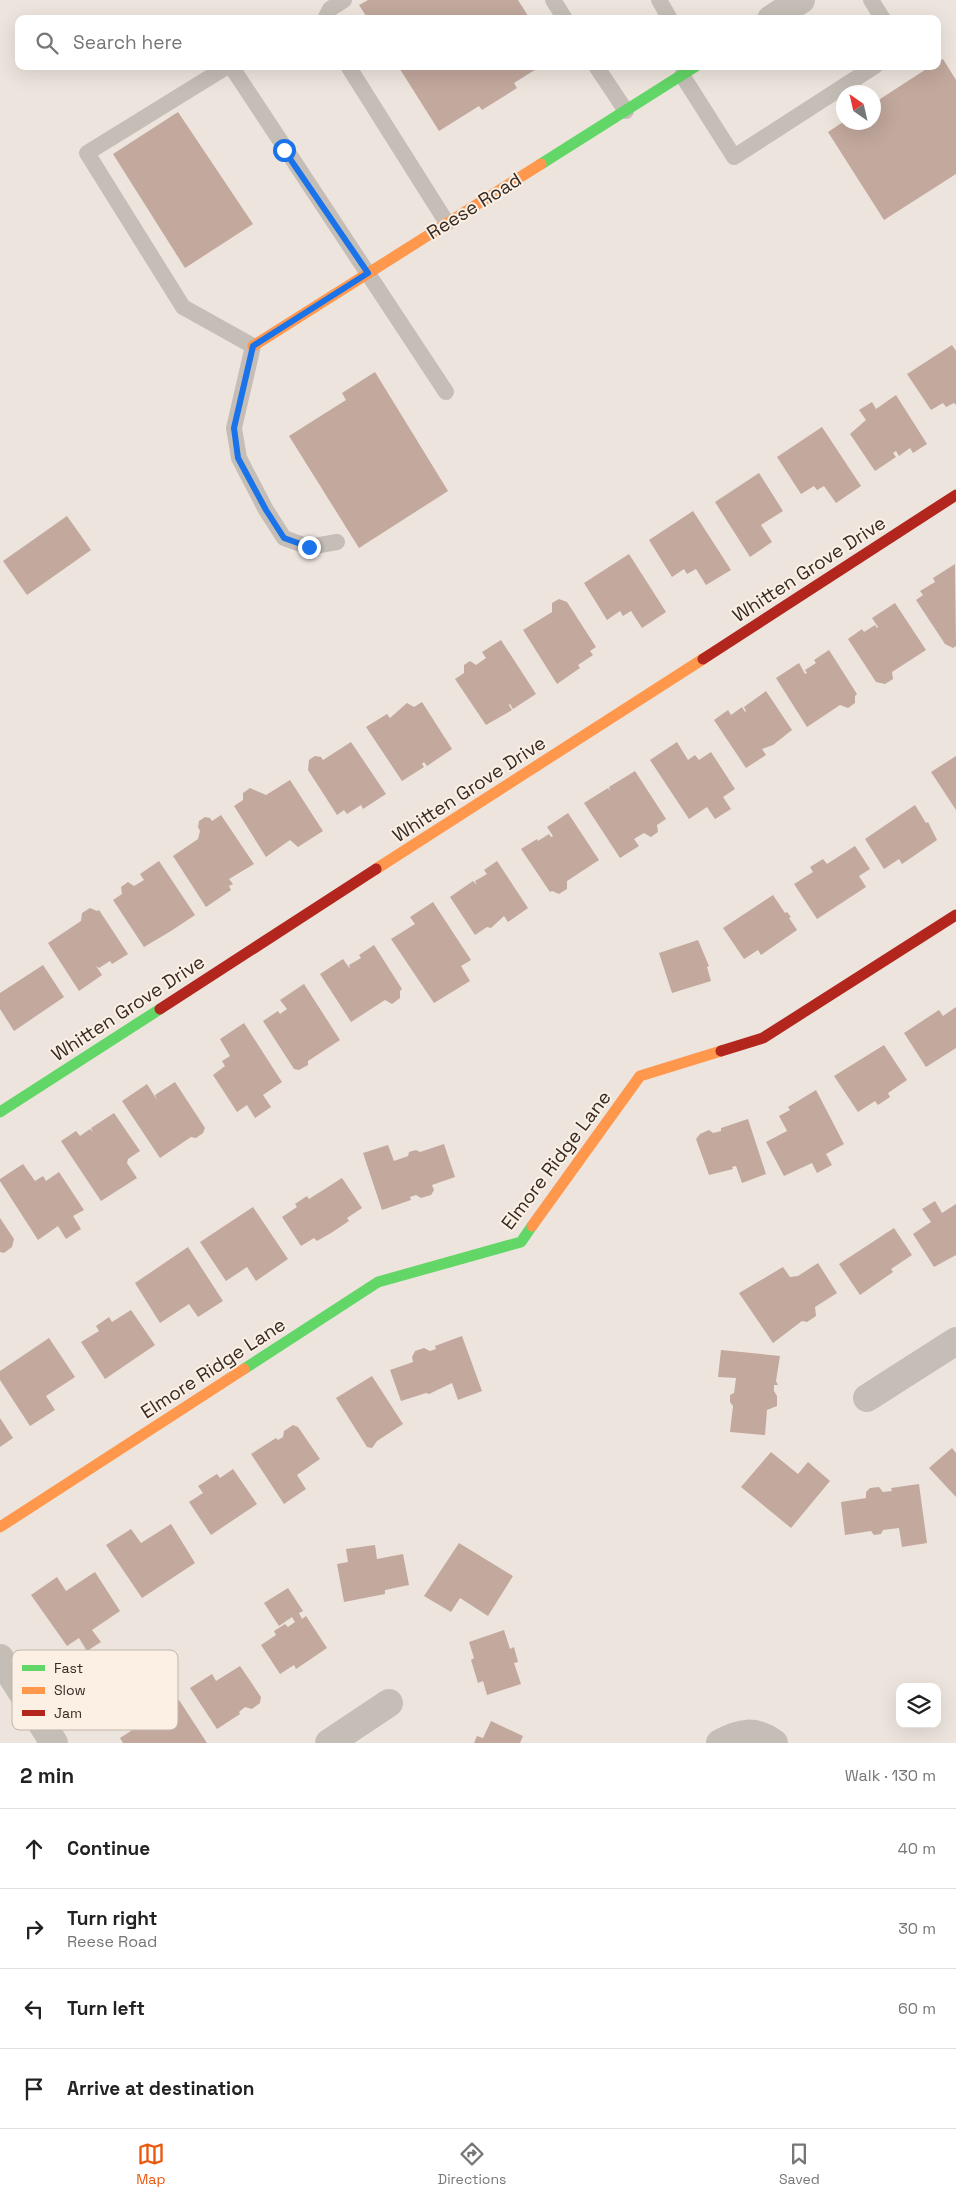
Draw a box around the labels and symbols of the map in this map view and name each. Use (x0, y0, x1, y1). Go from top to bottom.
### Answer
north arrow (836, 85, 881, 130)
route start (273, 139, 296, 162)
street label: Reese Road (422, 167, 526, 245)
street label: Whitten Grove Drive (728, 510, 890, 628)
route end (298, 536, 321, 559)
street label: Whitten Grove Drive (388, 730, 550, 848)
street label: Whitten Grove Drive (47, 949, 209, 1067)
street label: Elmore Ridge Lane (496, 1085, 616, 1235)
street label: Elmore Ridge Lane (136, 1312, 290, 1424)
legend (12, 1650, 178, 1730)
text: Fast (54, 1659, 83, 1677)
text: Slow (54, 1681, 86, 1699)
text: Jam (54, 1704, 82, 1722)

